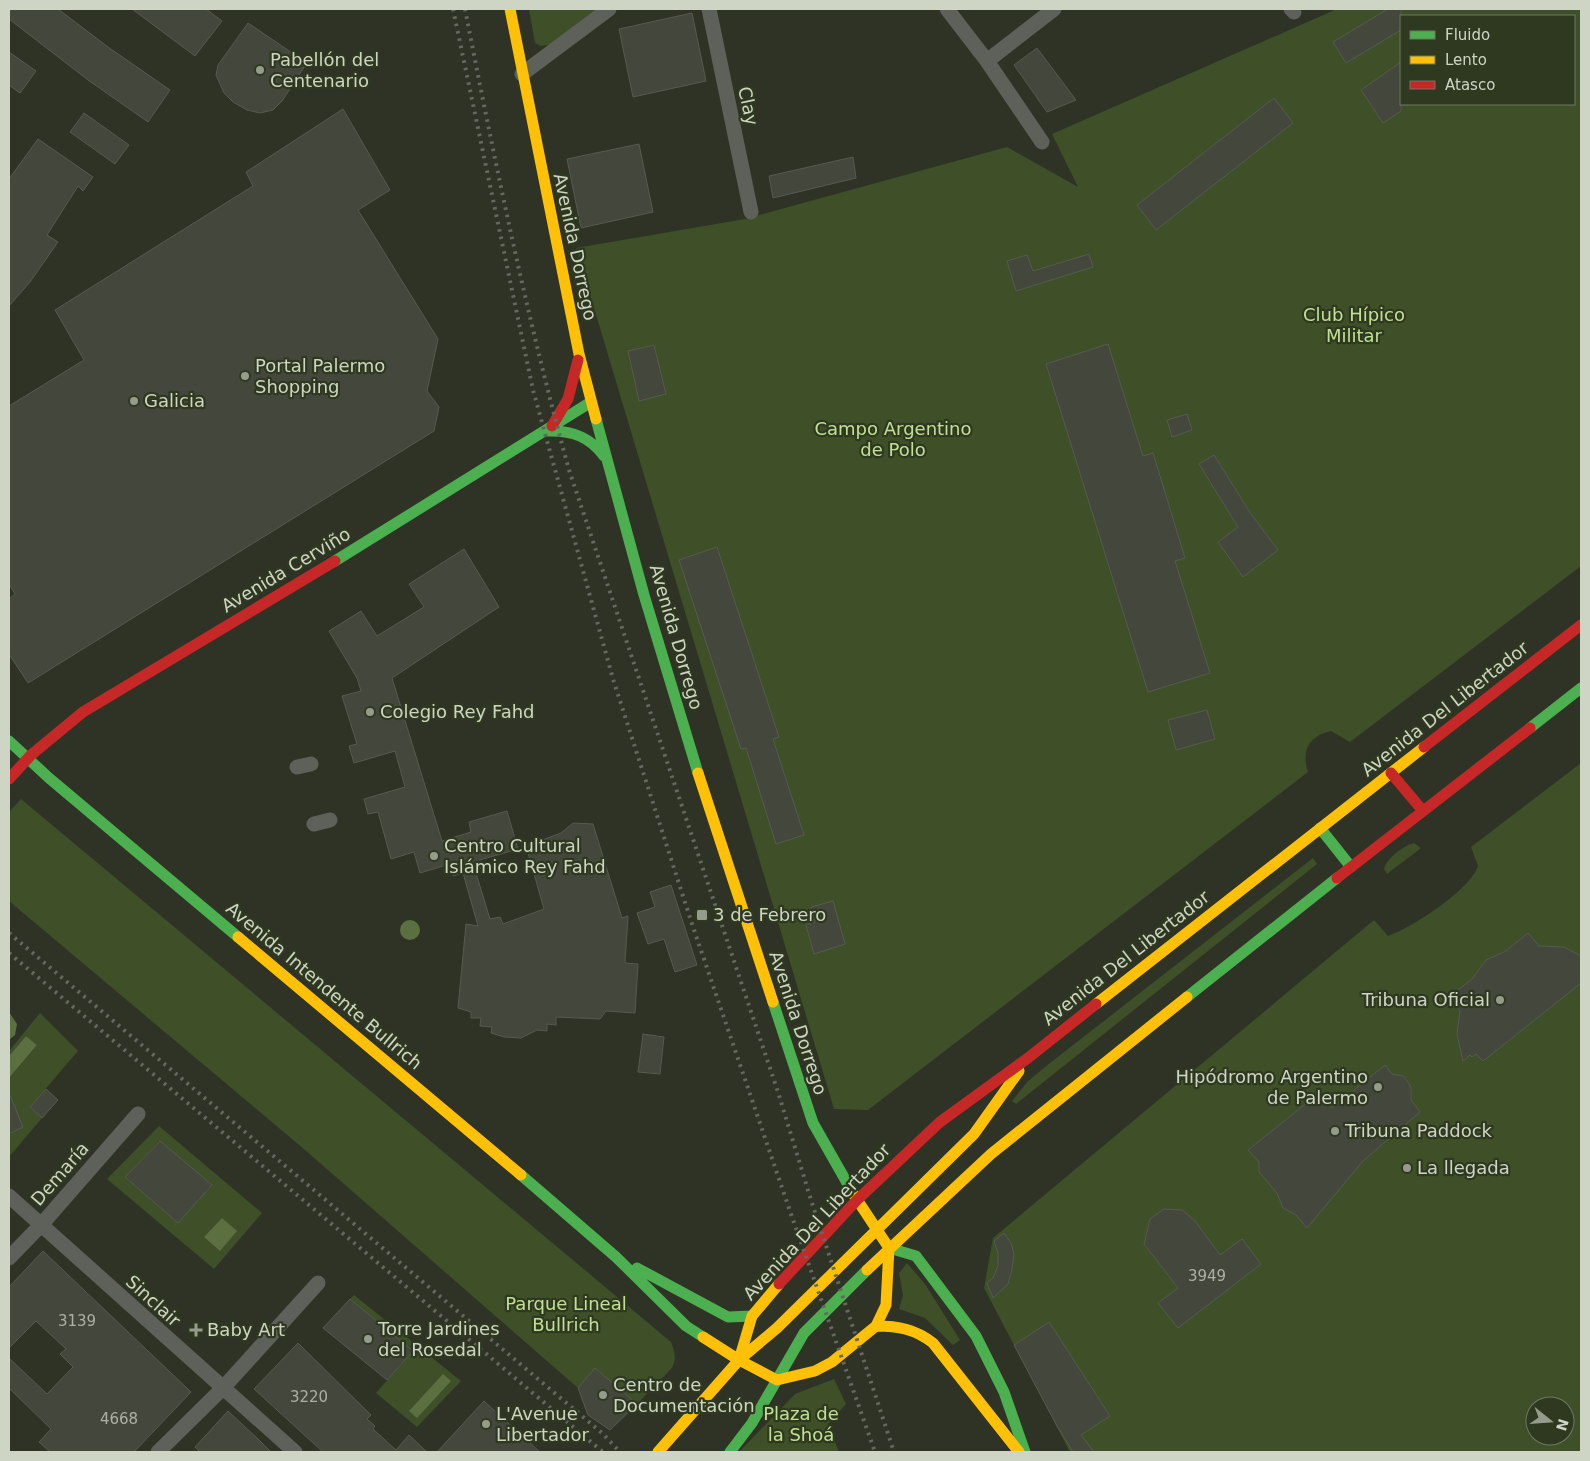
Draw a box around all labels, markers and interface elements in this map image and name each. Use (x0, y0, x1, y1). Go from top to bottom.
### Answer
legend (1400, 15, 1575, 105)
text: Fluido (1445, 26, 1490, 44)
place label: Pabellón del Centenario (270, 49, 379, 91)
text: Lento (1445, 51, 1487, 69)
marker: Pabellón del Centenario (254, 64, 266, 76)
text: Atasco (1445, 76, 1495, 94)
street label: Clay (734, 85, 763, 128)
street label: Avenida Dorrego (550, 171, 601, 322)
park label: Club Hípico Militar (1303, 304, 1405, 346)
place label: Portal Palermo Shopping (255, 355, 385, 397)
marker: Portal Palermo Shopping (239, 370, 251, 382)
place label: Galicia (144, 390, 205, 411)
marker: Galicia (128, 395, 140, 407)
park label: Campo Argentino de Polo (814, 418, 972, 460)
street label: Avenida Cerviño (217, 523, 354, 616)
street label: Avenida Dorrego (646, 562, 707, 712)
street label: Avenida Del Libertador (1357, 637, 1533, 780)
place label: Colegio Rey Fahd (380, 701, 535, 722)
marker: Colegio Rey Fahd (364, 706, 376, 718)
place label: Centro Cultural Islámico Rey Fahd (444, 835, 606, 877)
marker: Centro Cultural Islámico Rey Fahd (428, 850, 440, 862)
street label: Avenida Del Libertador (1038, 886, 1214, 1029)
street label: Avenida Intendente Bullrich (222, 898, 426, 1074)
place label: 3 de Febrero (713, 904, 826, 925)
marker: 3 de Febrero (695, 908, 709, 922)
street label: Avenida Dorrego (765, 948, 832, 1097)
place label: Tribuna Oficial (1361, 989, 1490, 1010)
marker: Tribuna Oficial (1494, 994, 1506, 1006)
place label: Hipódromo Argentino de Palermo (1176, 1066, 1368, 1108)
marker: Hipódromo Argentino de Palermo (1372, 1081, 1384, 1093)
place label: Tribuna Paddock (1344, 1120, 1493, 1141)
marker: Tribuna Paddock (1329, 1125, 1341, 1137)
street label: Demaría (26, 1138, 93, 1210)
street label: Avenida Del Libertador (739, 1139, 895, 1304)
place label: La llegada (1417, 1157, 1510, 1178)
marker: La llegada (1401, 1162, 1413, 1174)
house number: 3949 (1188, 1267, 1226, 1285)
street label: Sinclair (122, 1271, 185, 1331)
park label: Parque Lineal Bullrich (505, 1293, 627, 1335)
house number: 3139 (58, 1312, 96, 1330)
place label: Torre Jardines del Rosedal (377, 1318, 500, 1360)
place label: Baby Art (207, 1319, 285, 1340)
marker: Baby Art (189, 1323, 203, 1337)
marker: Torre Jardines del Rosedal (362, 1333, 374, 1345)
place label: Centro de Documentación (613, 1374, 755, 1416)
house number: 3220 (290, 1388, 328, 1406)
marker: Centro de Documentación (597, 1389, 609, 1401)
north arrow (1525, 1396, 1575, 1446)
place label: L'Avenue Libertador (496, 1403, 589, 1445)
park label: Plaza de la Shoá (763, 1403, 839, 1445)
house number: 4668 (100, 1410, 138, 1428)
text: N (1553, 1417, 1572, 1433)
marker: L'Avenue Libertador (480, 1418, 492, 1430)

